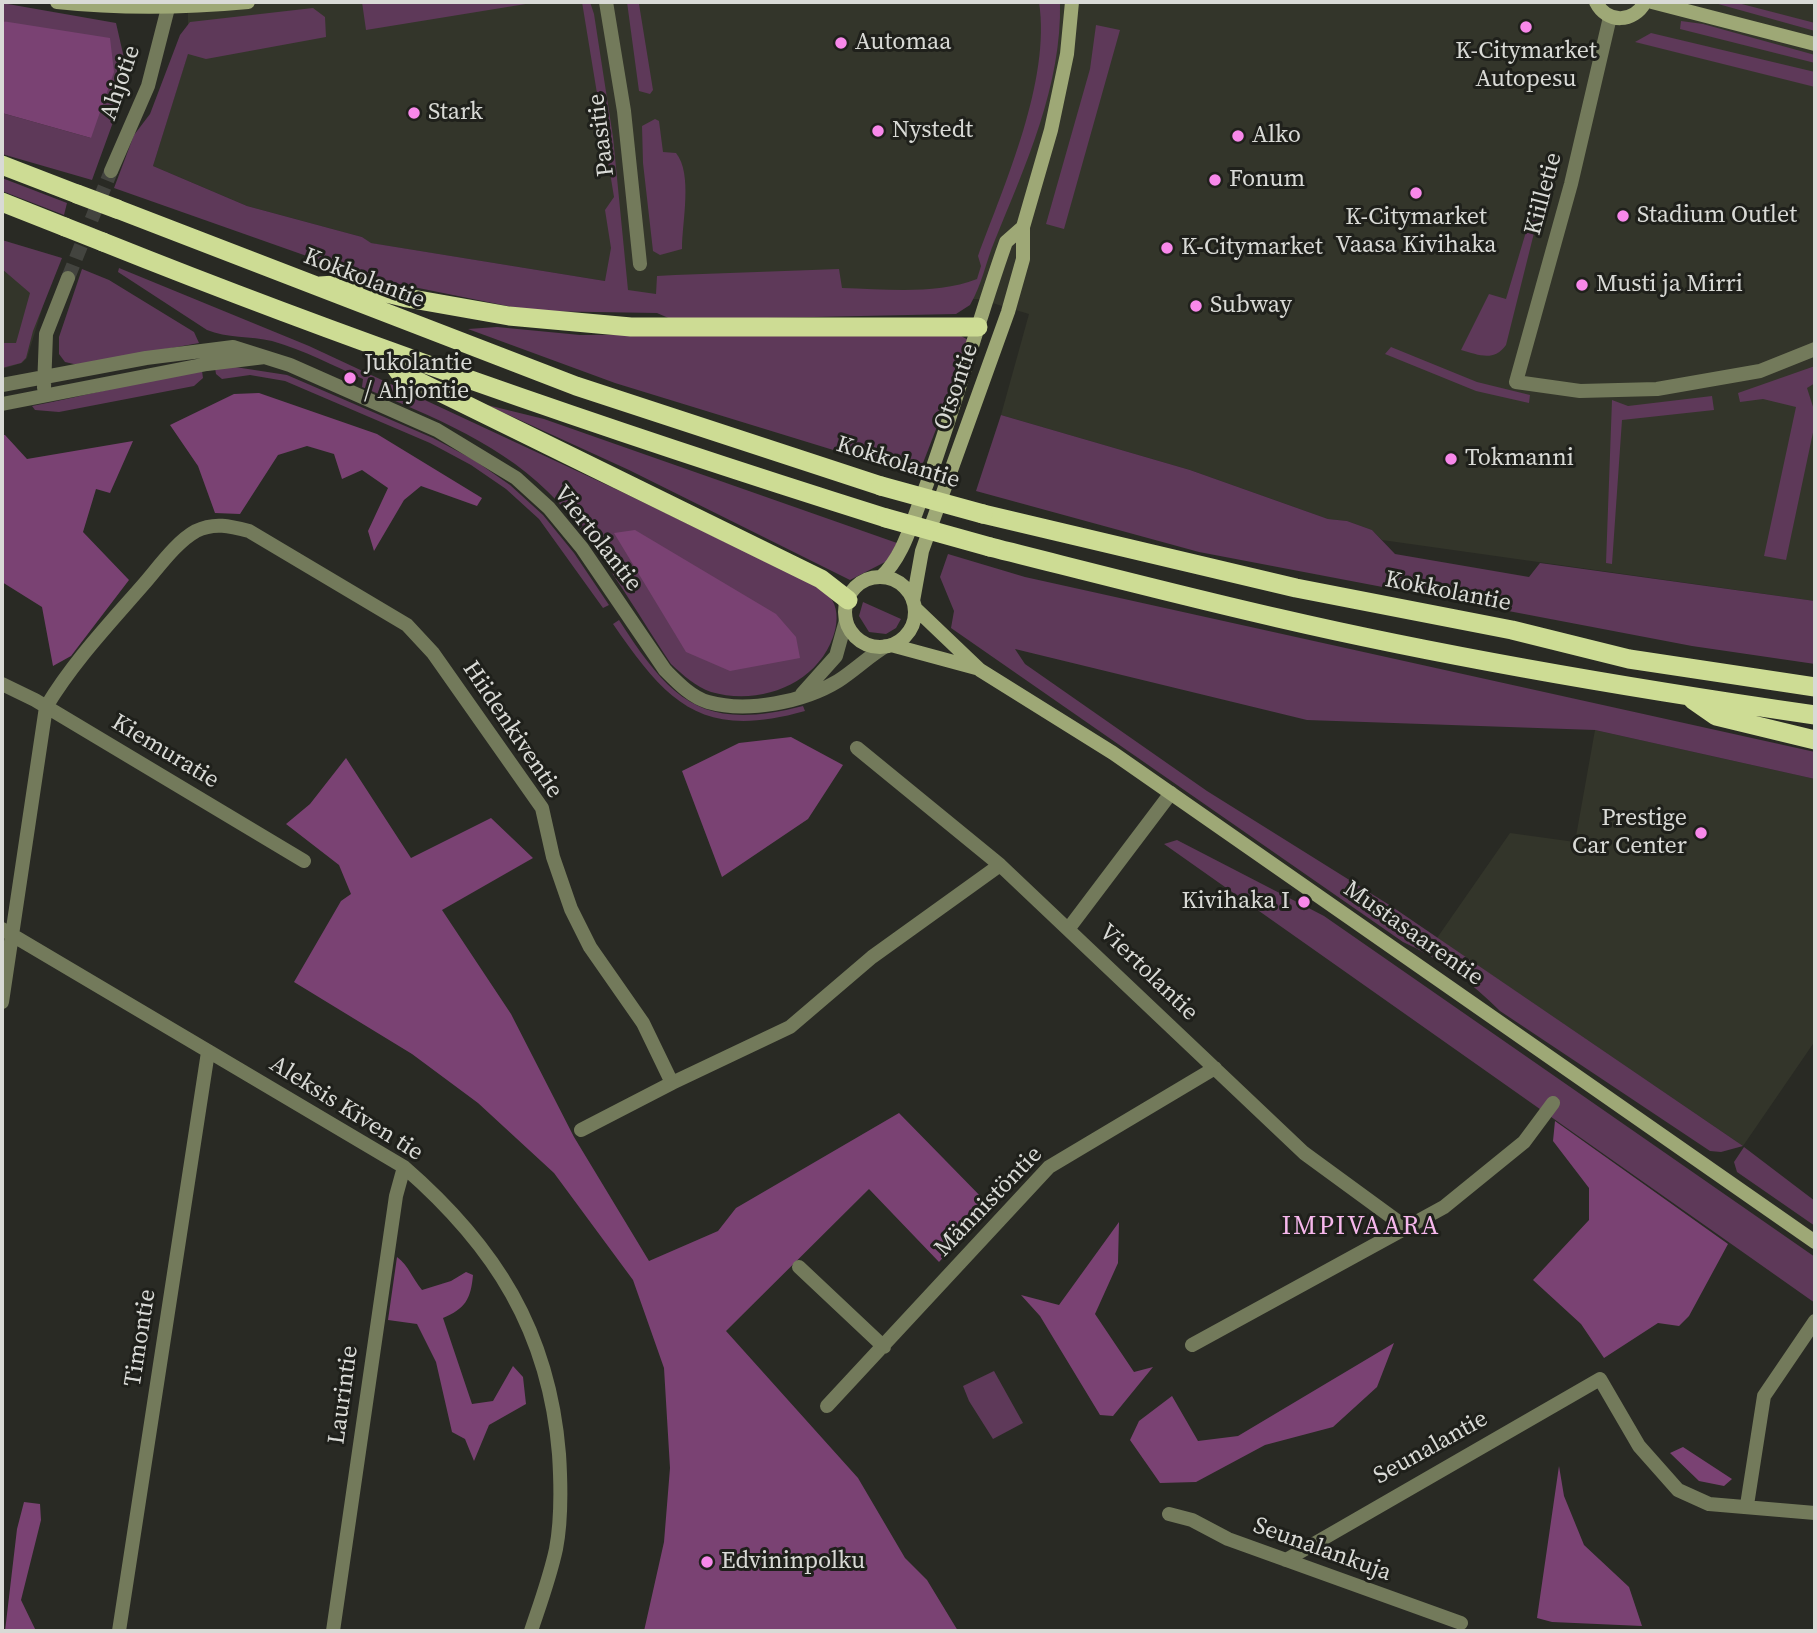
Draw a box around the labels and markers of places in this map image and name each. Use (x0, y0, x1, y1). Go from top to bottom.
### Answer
marker: K-Citymarket Autopesu (1518, 19, 1534, 35)
place label: Automaa (855, 29, 951, 57)
marker: Automaa (833, 35, 849, 51)
place label: K-Citymarket Autopesu (1455, 38, 1597, 94)
place label: Stark (428, 99, 483, 127)
marker: Stark (406, 105, 422, 121)
place label: Nystedt (892, 117, 973, 145)
place label: Alko (1252, 122, 1301, 150)
marker: Nystedt (870, 123, 886, 139)
marker: Alko (1230, 128, 1246, 144)
place label: Fonum (1229, 166, 1305, 194)
marker: Fonum (1207, 172, 1223, 188)
marker: K-Citymarket Vaasa Kivihaka (1408, 185, 1424, 201)
place label: Stadium Outlet (1637, 202, 1797, 230)
place label: K-Citymarket Vaasa Kivihaka (1336, 204, 1496, 260)
marker: Stadium Outlet (1615, 208, 1631, 224)
place label: K-Citymarket (1181, 234, 1323, 262)
marker: K-Citymarket (1159, 240, 1175, 256)
place label: Musti ja Mirri (1596, 271, 1743, 299)
marker: Musti ja Mirri (1574, 277, 1590, 293)
place label: Subway (1210, 292, 1292, 320)
marker: Subway (1188, 298, 1204, 314)
place label: Jukolantie / Ahjontie (364, 350, 472, 406)
marker: Jukolantie / Ahjontie (342, 370, 358, 386)
place label: Tokmanni (1465, 445, 1574, 473)
marker: Tokmanni (1443, 451, 1459, 467)
place label: Prestige Car Center (1572, 805, 1687, 861)
marker: Prestige Car Center (1693, 825, 1709, 841)
place label: Kivihaka I (1181, 888, 1290, 916)
marker: Kivihaka I (1296, 894, 1312, 910)
place label: Edvininpolku (721, 1548, 865, 1576)
marker: Edvininpolku (699, 1554, 715, 1570)

